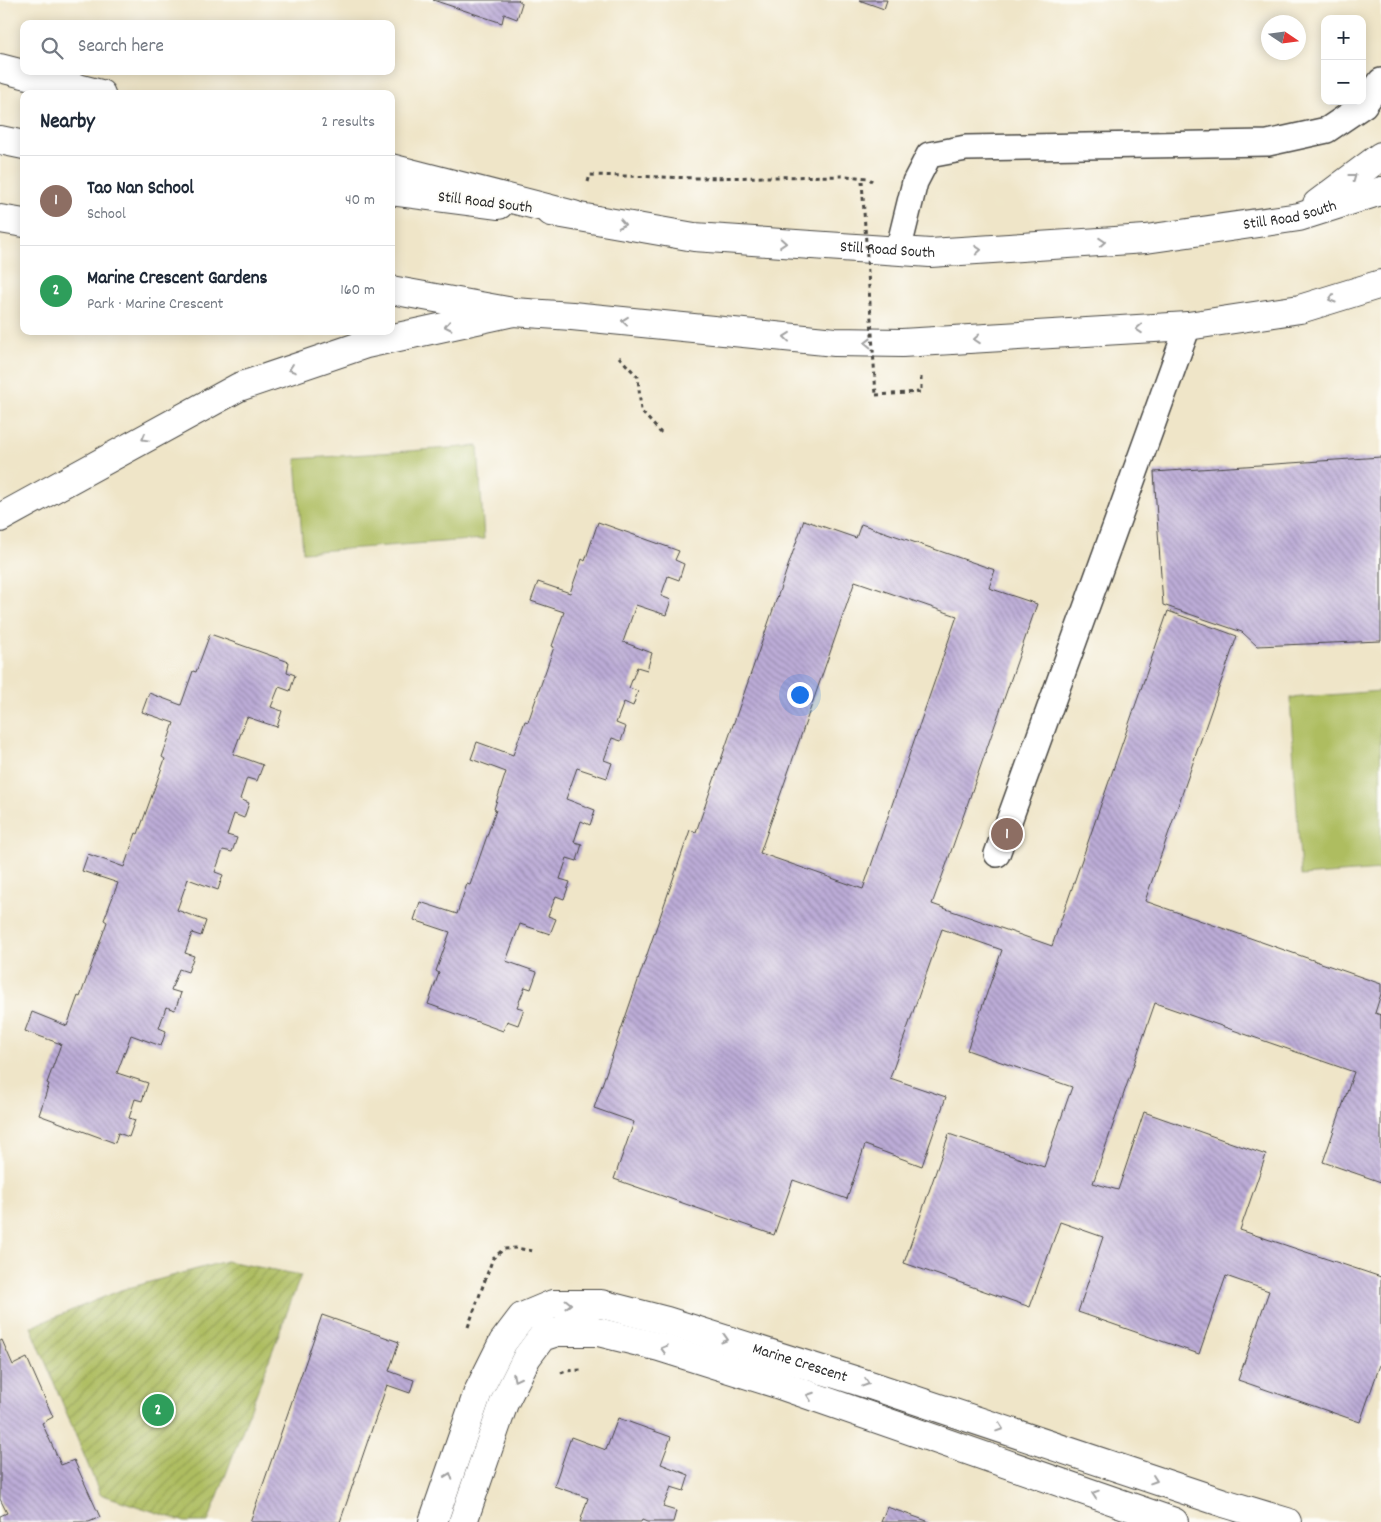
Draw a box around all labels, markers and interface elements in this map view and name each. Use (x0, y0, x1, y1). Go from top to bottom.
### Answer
north arrow (1261, 15, 1306, 60)
map controls (1321, 15, 1366, 105)
button: + (1321, 15, 1366, 60)
search box (20, 20, 395, 75)
icon: search (38, 34, 66, 62)
text: Search here (78, 34, 164, 61)
button: − (1321, 60, 1366, 105)
text: Nearby (40, 108, 95, 138)
text: 2 results (321, 111, 375, 134)
one-way arrow (1347, 175, 1356, 183)
text: Tao Nan School (87, 176, 194, 203)
street label: Still Road South (436, 186, 534, 220)
text: 1 (54, 189, 58, 212)
text: 40 m (345, 189, 375, 212)
street label: Still Road South (1242, 194, 1339, 236)
text: School (87, 203, 126, 226)
one-way arrow (617, 218, 626, 228)
street label: Still Road South (839, 235, 936, 265)
one-way arrow (1098, 236, 1106, 247)
one-way arrow (779, 238, 787, 249)
one-way arrow (974, 244, 982, 255)
text: Marine Crescent Gardens (87, 266, 268, 293)
text: 2 (53, 279, 60, 302)
text: 160 m (340, 279, 375, 302)
text: Park · Marine Crescent (87, 293, 223, 316)
one-way arrow (1328, 293, 1337, 303)
one-way arrow (621, 316, 629, 327)
one-way arrow (444, 321, 453, 331)
one-way arrow (1135, 324, 1143, 335)
one-way arrow (782, 332, 790, 343)
one-way arrow (973, 334, 981, 345)
one-way arrow (864, 338, 872, 348)
one-way arrow (288, 364, 296, 374)
one-way arrow (141, 432, 150, 442)
your location (787, 682, 813, 708)
pin: 1 (991, 815, 1023, 853)
one-way arrow (564, 1299, 572, 1309)
one-way arrow (721, 1333, 729, 1343)
street label: Marine Crescent (750, 1337, 850, 1389)
one-way arrow (660, 1344, 668, 1354)
one-way arrow (512, 1373, 522, 1382)
one-way arrow (861, 1378, 869, 1388)
pin: 2 (142, 1391, 174, 1429)
one-way arrow (806, 1392, 815, 1402)
one-way arrow (995, 1422, 1004, 1432)
one-way arrow (443, 1472, 453, 1481)
one-way arrow (1149, 1474, 1158, 1484)
one-way arrow (1091, 1490, 1099, 1500)

